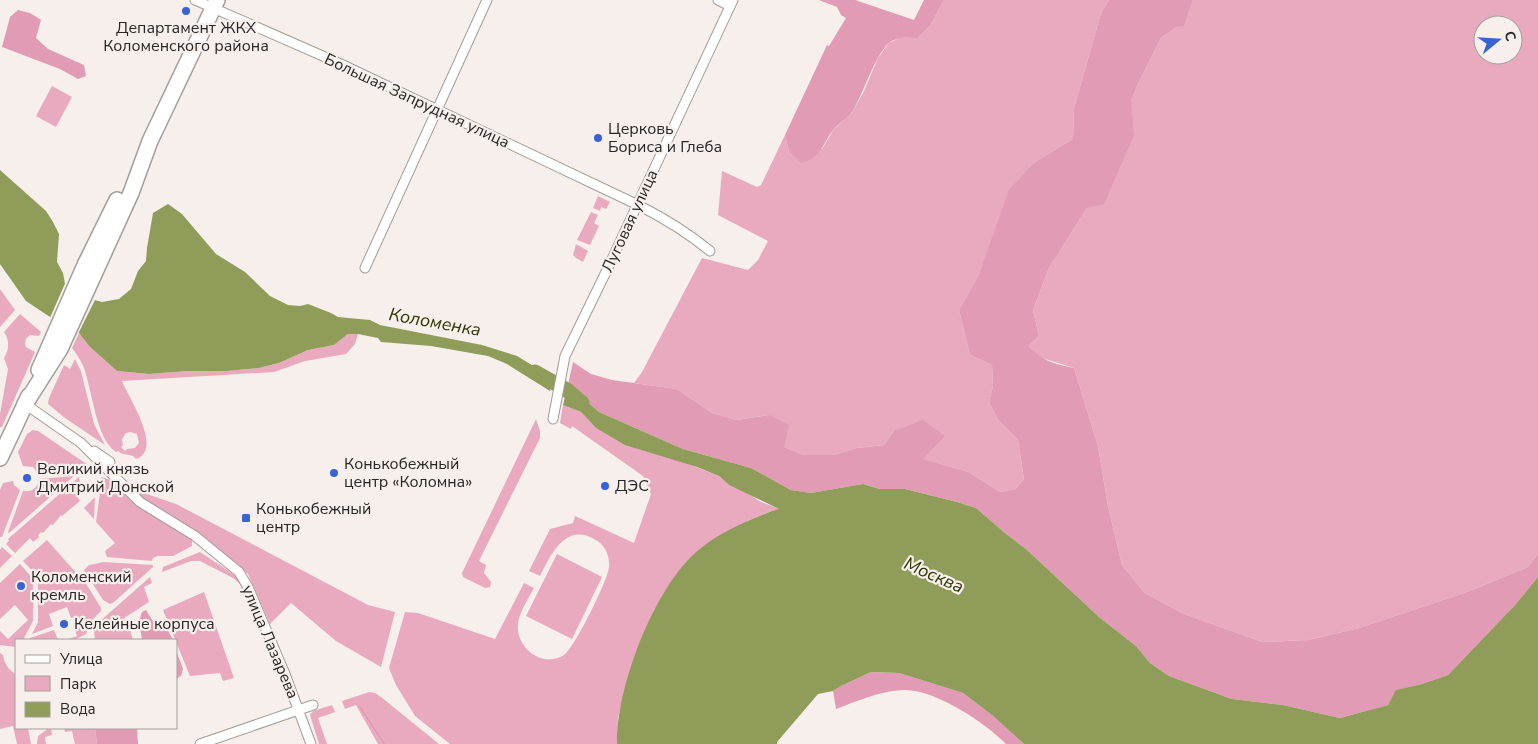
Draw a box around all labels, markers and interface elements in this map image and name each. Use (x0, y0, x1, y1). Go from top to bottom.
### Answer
marker: Департамент ЖКХ Коломенского района (180, 5, 192, 17)
north arrow (1473, 15, 1523, 65)
place label: Департамент ЖКХ Коломенского района (103, 17, 269, 57)
text: С (1499, 29, 1521, 44)
street label: Большая Запрудная улица (321, 48, 513, 154)
place label: Церковь Бориса и Глеба (608, 118, 722, 158)
marker: Церковь Бориса и Глеба (592, 132, 604, 144)
street label: Луговая улица (597, 166, 663, 276)
water label: Коломенка (387, 302, 483, 342)
place label: Конькобежный центр «Коломна» (344, 453, 472, 493)
place label: Великий князь Дмитрий Донской (37, 458, 174, 498)
marker: Конькобежный центр «Коломна» (328, 467, 340, 479)
marker: Великий князь Дмитрий Донской (21, 472, 33, 484)
place label: ДЭС (615, 475, 649, 497)
marker: ДЭС (599, 480, 611, 492)
place label: Конькобежный центр (256, 498, 371, 538)
marker: Конькобежный центр (240, 512, 252, 524)
water label: Москва (900, 551, 968, 599)
place label: Коломенский кремль (31, 566, 132, 606)
marker: Коломенский кремль (15, 580, 27, 592)
street label: улица Лазарева (236, 582, 304, 702)
place label: Келейные корпуса (74, 613, 215, 635)
marker: Келейные корпуса (58, 618, 70, 630)
legend (15, 639, 178, 729)
text: Улица (59, 649, 103, 669)
text: Парк (60, 674, 96, 694)
text: Вода (60, 699, 96, 719)

